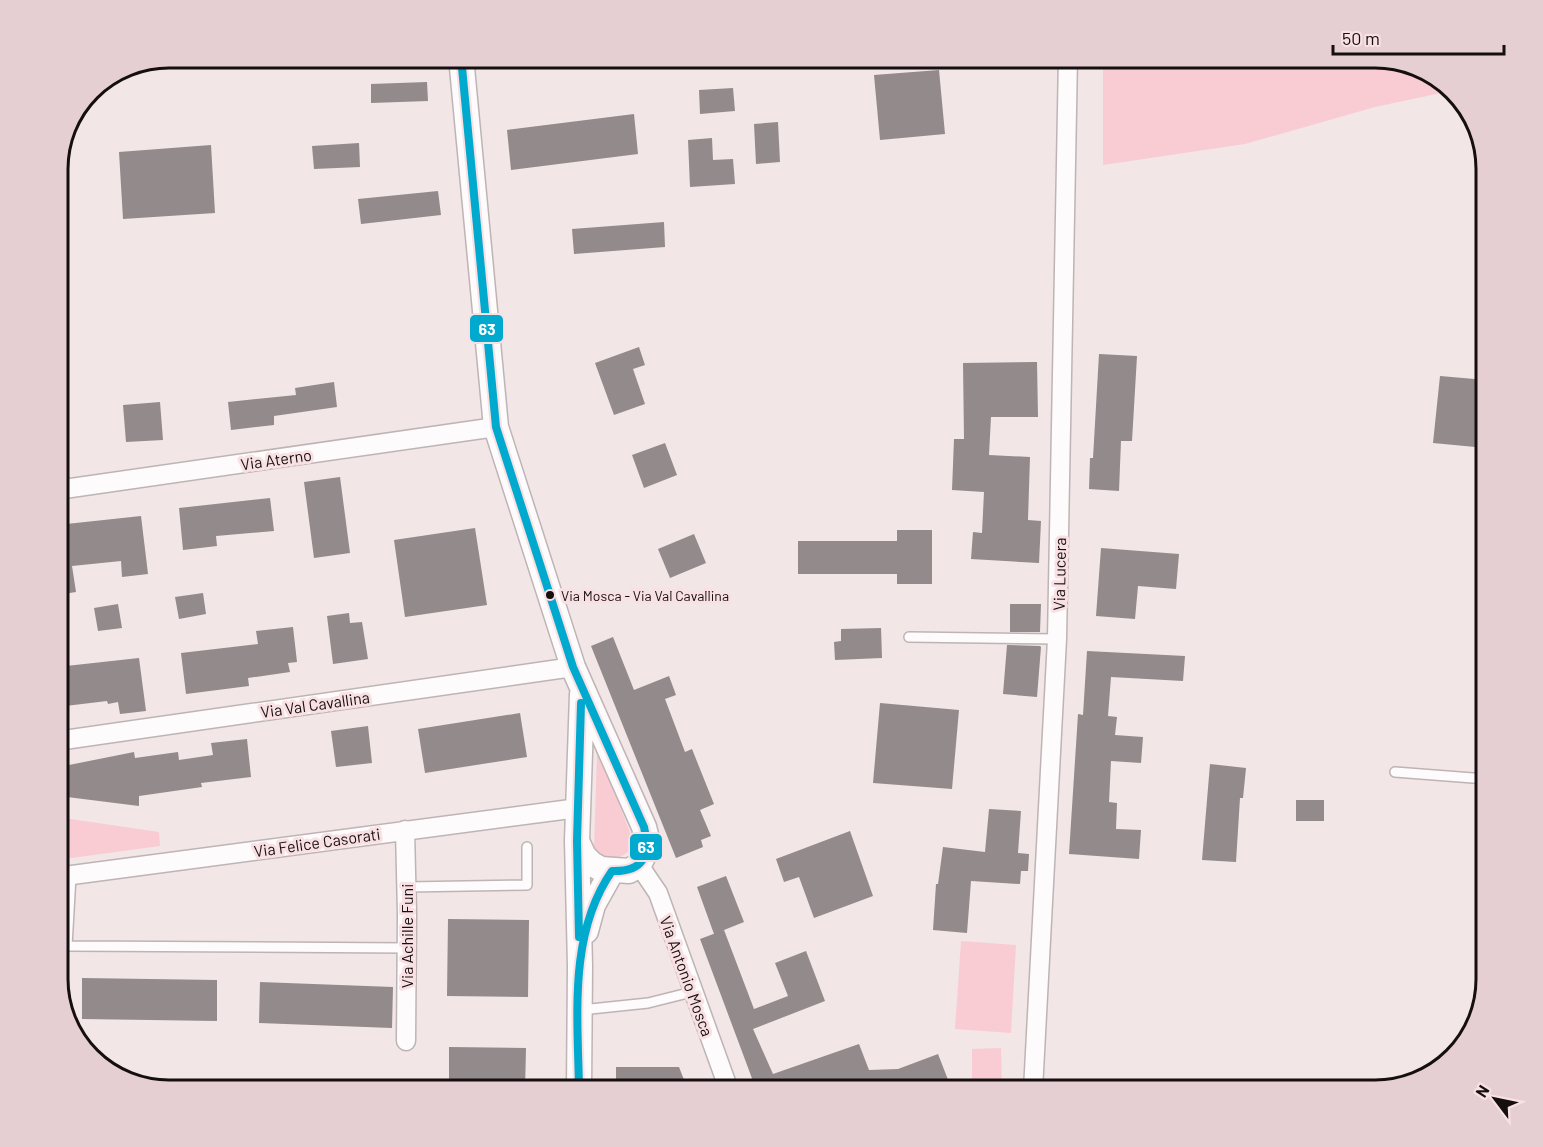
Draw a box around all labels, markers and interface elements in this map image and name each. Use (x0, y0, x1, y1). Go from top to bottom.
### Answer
scale bar (1333, 18, 1504, 56)
text: 50 m (1342, 27, 1380, 49)
line badge: 63 (469, 314, 504, 343)
text: 63 (478, 319, 496, 338)
street label: Via Aterno (239, 445, 313, 473)
street label: Via Lucera (1049, 537, 1069, 611)
place label: Via Mosca - Via Val Cavallina (561, 587, 729, 604)
marker: Via Mosca - Via Val Cavallina (544, 589, 556, 601)
street label: Via Val Cavallina (259, 687, 371, 721)
street label: Via Felice Casorati (252, 824, 382, 860)
line badge: 63 (629, 833, 663, 861)
text: 63 (637, 837, 655, 856)
street label: Via Achille Funi (397, 884, 416, 988)
street label: Via Antonio Mosca (656, 913, 718, 1039)
north arrow (1465, 1069, 1525, 1129)
text: N (1471, 1081, 1493, 1100)

